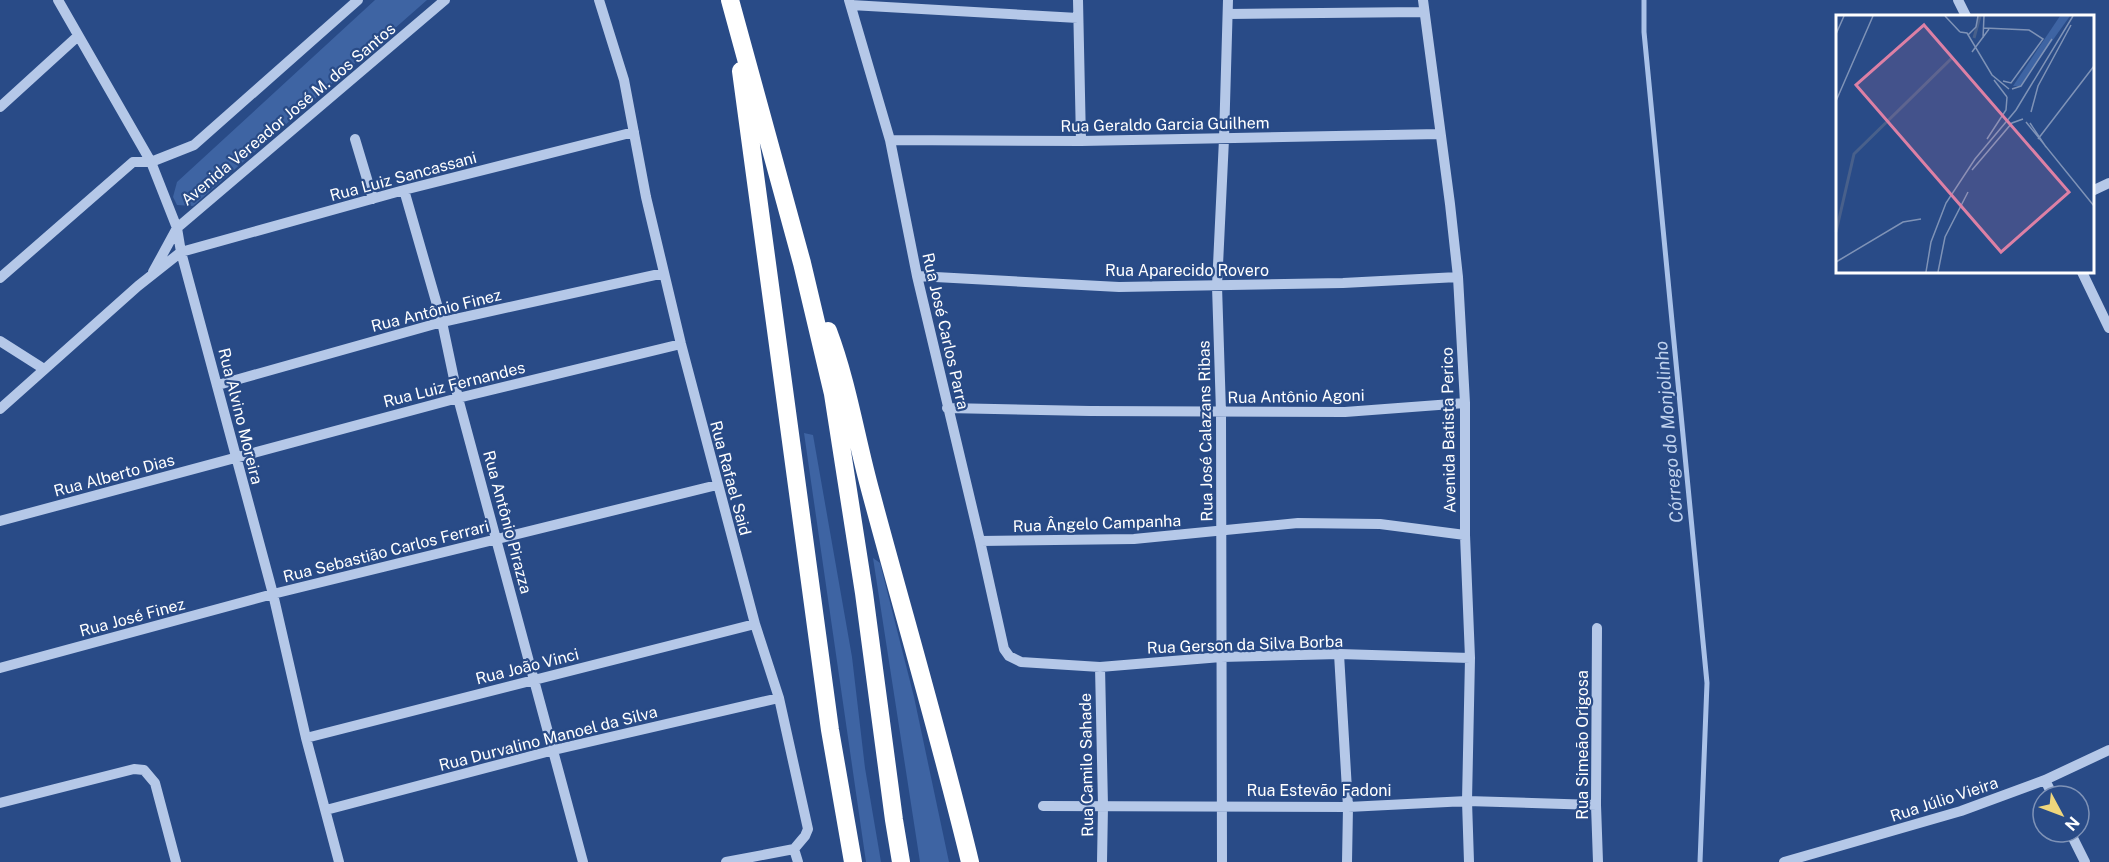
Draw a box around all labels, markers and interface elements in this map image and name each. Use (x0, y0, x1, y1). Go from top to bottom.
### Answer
inset map (1836, 15, 2094, 273)
street label: Avenida Vereador José M. dos Santos (177, 19, 399, 210)
street label: Rua Geraldo Garcia Guilhem (1060, 113, 1270, 136)
street label: Rua Luiz Sancassani (328, 148, 479, 205)
street label: Rua José Carlos Parra (918, 251, 973, 411)
street label: Rua Aparecido Rovero (1105, 261, 1269, 280)
street label: Rua Antônio Finez (369, 285, 503, 336)
street label: Rua José Calazans Ribas (1194, 340, 1217, 522)
water label: Córrego do Monjolinho (1650, 340, 1687, 524)
street label: Rua Alvino Moreira (214, 346, 267, 486)
street label: Avenida Batista Perico (1438, 347, 1459, 513)
street label: Rua Luiz Fernandes (381, 358, 527, 411)
street label: Rua Antônio Agoni (1227, 386, 1365, 407)
street label: Rua Rafael Said (706, 419, 755, 538)
street label: Rua Antônio Pirazza (479, 448, 536, 596)
street label: Rua Alberto Dias (52, 450, 177, 501)
street label: Rua Ângelo Campanha (1012, 510, 1182, 536)
street label: Rua Sebastião Carlos Ferrari (281, 517, 491, 586)
street label: Rua José Finez (77, 594, 187, 641)
street label: Rua Gerson da Silva Borba (1147, 632, 1343, 657)
street label: Rua João Vinci (473, 644, 581, 689)
street label: Rua Simeão Origosa (1573, 670, 1592, 820)
street label: Rua Camilo Sahade (1076, 693, 1097, 837)
street label: Rua Durvalino Manoel da Silva (437, 702, 659, 775)
street label: Rua Júlio Vieira (1888, 773, 2000, 826)
street label: Rua Estevão Fadoni (1247, 781, 1391, 800)
north arrow (2031, 784, 2091, 844)
text: N (2061, 813, 2083, 834)

